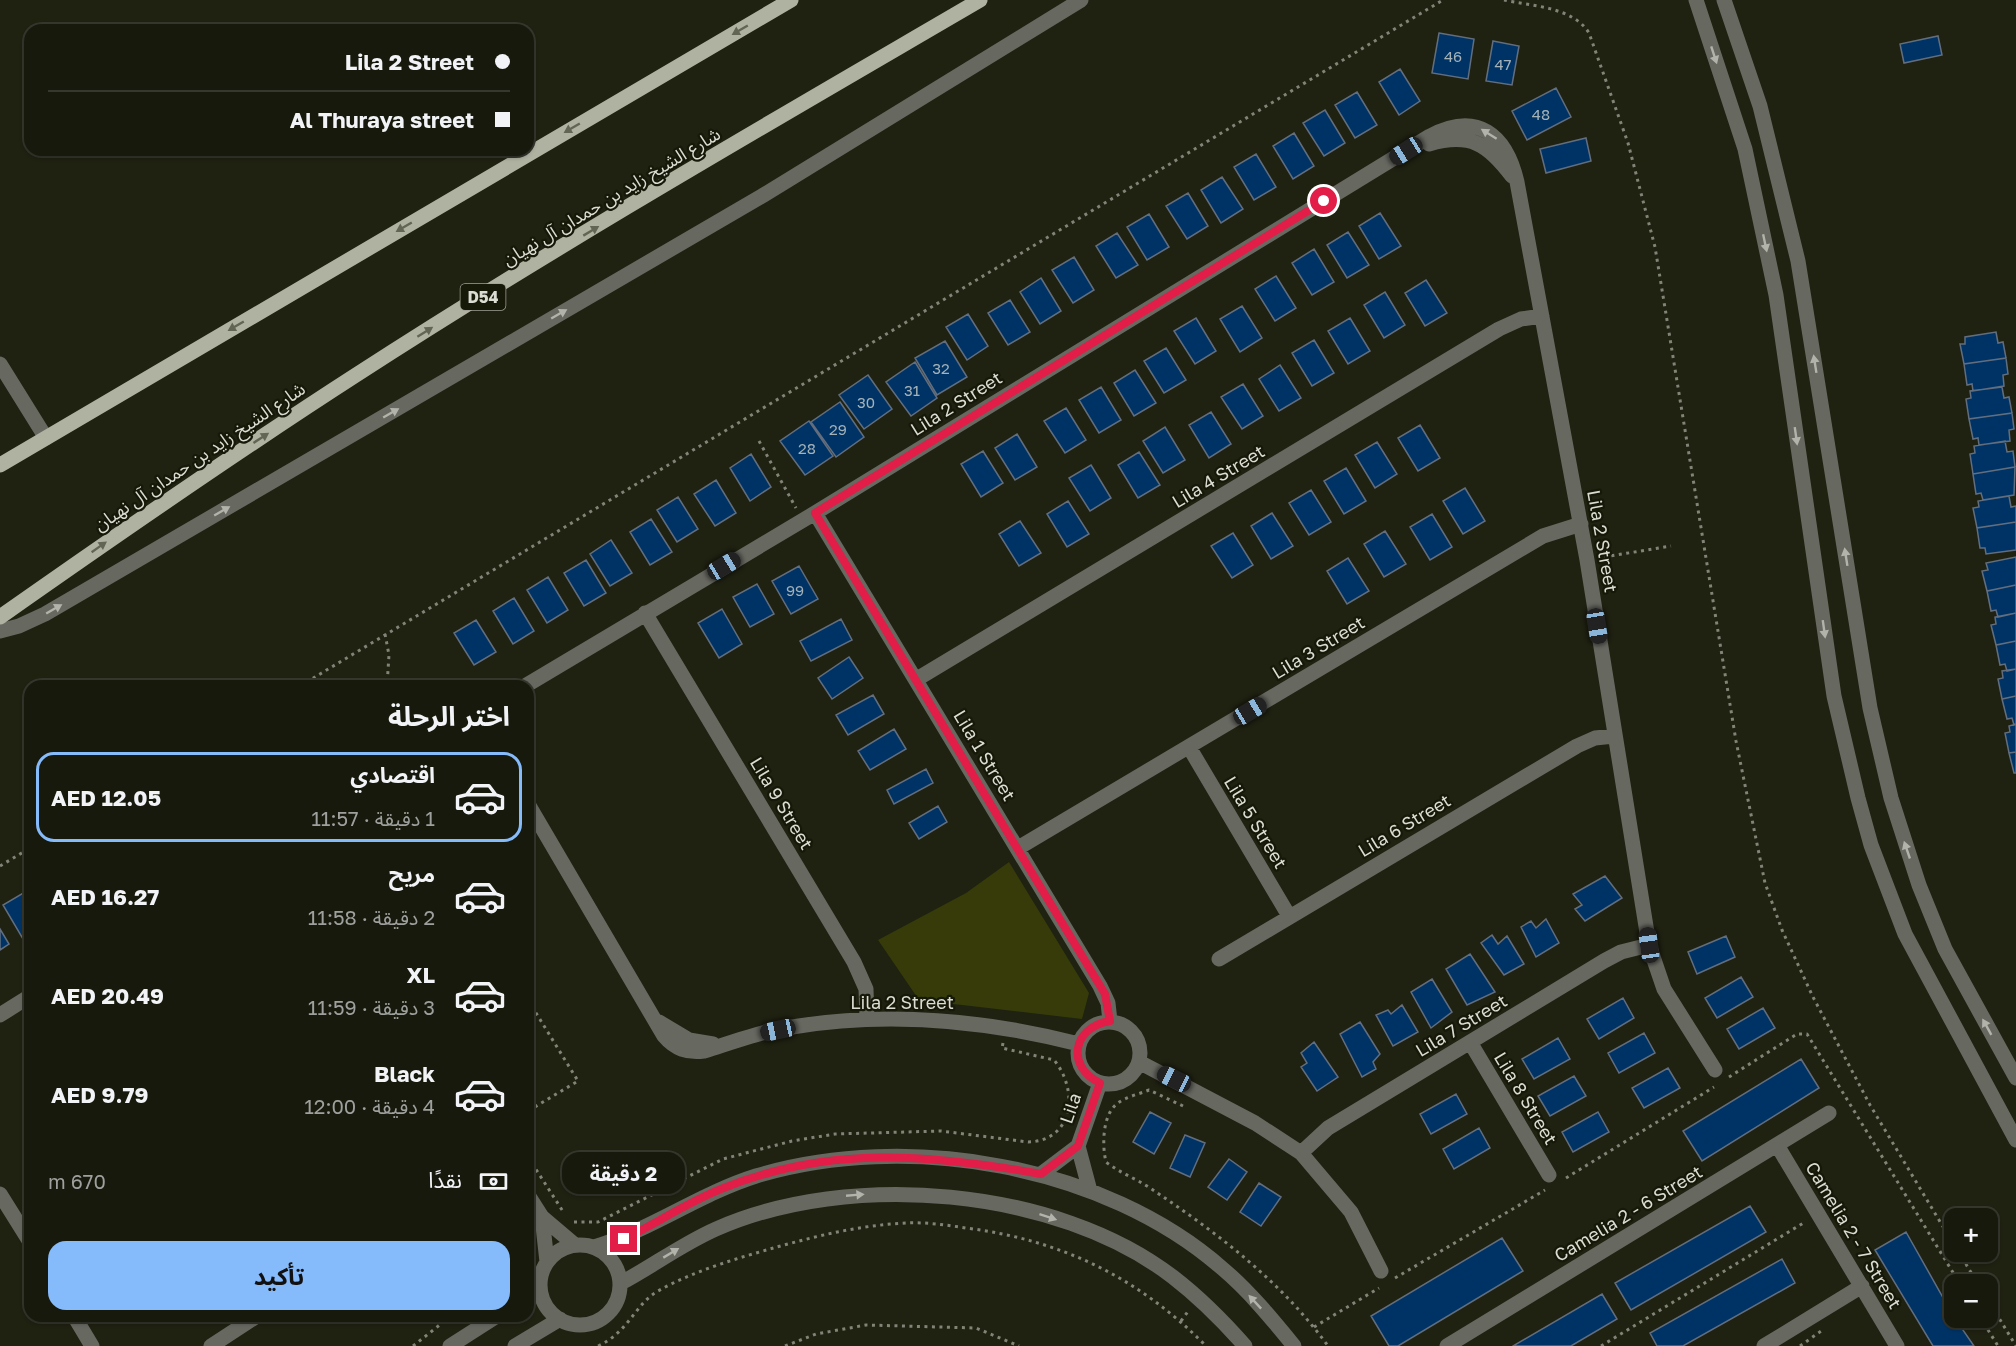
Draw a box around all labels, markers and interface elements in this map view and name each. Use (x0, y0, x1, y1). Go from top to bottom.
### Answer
one-way arrow (732, 24, 748, 35)
one-way arrow (1710, 46, 1720, 64)
house number: 46 (1444, 47, 1462, 65)
text: Lila 2 Street (345, 48, 474, 75)
house number: 47 (1494, 55, 1512, 73)
house number: 48 (1532, 105, 1550, 123)
text: Al Thuraya street (290, 106, 474, 133)
street label: شارع الشيخ زايد بن حمدان آل نهيان (498, 122, 726, 273)
one-way arrow (564, 123, 580, 134)
one-way arrow (1481, 128, 1497, 139)
car (1386, 134, 1426, 168)
route start (1310, 187, 1337, 214)
one-way arrow (396, 222, 412, 233)
one-way arrow (583, 225, 599, 236)
one-way arrow (1761, 234, 1771, 253)
road number: D54 (460, 284, 506, 310)
one-way arrow (551, 309, 567, 320)
one-way arrow (227, 321, 244, 331)
one-way arrow (417, 327, 433, 338)
one-way arrow (1810, 355, 1819, 374)
house number: 32 (932, 359, 950, 377)
street label: Lila 2 Street (906, 366, 1006, 440)
street label: شارع الشيخ زايد بن حمدان آل نهيان (89, 377, 311, 538)
house number: 31 (904, 381, 920, 399)
house number: 30 (857, 393, 875, 411)
one-way arrow (383, 407, 399, 418)
house number: 29 (829, 420, 847, 438)
one-way arrow (1791, 427, 1800, 446)
one-way arrow (253, 432, 269, 443)
house number: 28 (798, 439, 816, 457)
street label: Lila 4 Street (1168, 440, 1268, 512)
street label: Lila 2 Street (1583, 488, 1623, 594)
one-way arrow (214, 505, 230, 516)
one-way arrow (91, 541, 107, 553)
one-way arrow (1841, 547, 1850, 566)
car (704, 549, 744, 583)
house number: 99 (786, 581, 804, 599)
one-way arrow (46, 604, 63, 614)
car (1585, 607, 1609, 645)
street label: Lila 3 Street (1268, 611, 1368, 683)
one-way arrow (1820, 619, 1829, 638)
car (1230, 694, 1270, 728)
text: اختر الرحلة (388, 700, 510, 732)
street label: Lila 1 Street (949, 706, 1021, 804)
street label: Lila 9 Street (746, 753, 818, 853)
text: اقتصادي (350, 761, 435, 788)
icon: car (453, 770, 507, 824)
street label: Lila 5 Street (1220, 772, 1292, 872)
text: AED 12.05 (51, 784, 161, 811)
street label: Lila 6 Street (1354, 789, 1454, 861)
text: 1 دقيقة · 11:57 (311, 806, 435, 830)
one-way arrow (1901, 841, 1911, 859)
text: مريح (389, 860, 435, 887)
icon: car (453, 869, 507, 923)
text: AED 16.27 (51, 883, 159, 910)
text: 2 دقيقة · 11:58 (308, 905, 435, 929)
car (1638, 926, 1660, 964)
text: XL (407, 961, 435, 988)
icon: car (453, 968, 507, 1022)
text: AED 20.49 (51, 982, 164, 1009)
street label: Lila 7 Street (1411, 989, 1511, 1061)
street label: Lila 2 Street (850, 991, 954, 1013)
text: 3 دقيقة · 11:59 (308, 995, 435, 1019)
car (759, 1017, 797, 1043)
one-way arrow (1982, 1018, 1992, 1035)
street label: Lila 8 Street (1490, 1048, 1562, 1148)
text: Black (374, 1060, 435, 1087)
car (1154, 1063, 1194, 1095)
icon: car (453, 1067, 507, 1121)
text: AED 9.79 (51, 1081, 149, 1108)
street label: Lila (1055, 1090, 1085, 1126)
text: 4 دقيقة · 12:00 (304, 1094, 435, 1118)
callout: 2 دقيقة (562, 1152, 686, 1194)
street label: Camelia 2 - 7 Street (1801, 1157, 1907, 1313)
street label: Camelia 2 - 6 Street (1550, 1160, 1706, 1266)
text: 2 دقيقة (590, 1161, 657, 1185)
icon: cash (477, 1165, 510, 1198)
text: نقدًا (428, 1166, 462, 1193)
text: 670 m (48, 1169, 106, 1193)
one-way arrow (846, 1190, 865, 1200)
map controls (1944, 1208, 1998, 1328)
button: + (1944, 1208, 1998, 1262)
one-way arrow (1039, 1213, 1057, 1222)
route end (610, 1225, 637, 1252)
button: تأكيد (48, 1241, 510, 1310)
one-way arrow (663, 1248, 679, 1259)
button: − (1944, 1274, 1998, 1328)
one-way arrow (1249, 1295, 1262, 1310)

